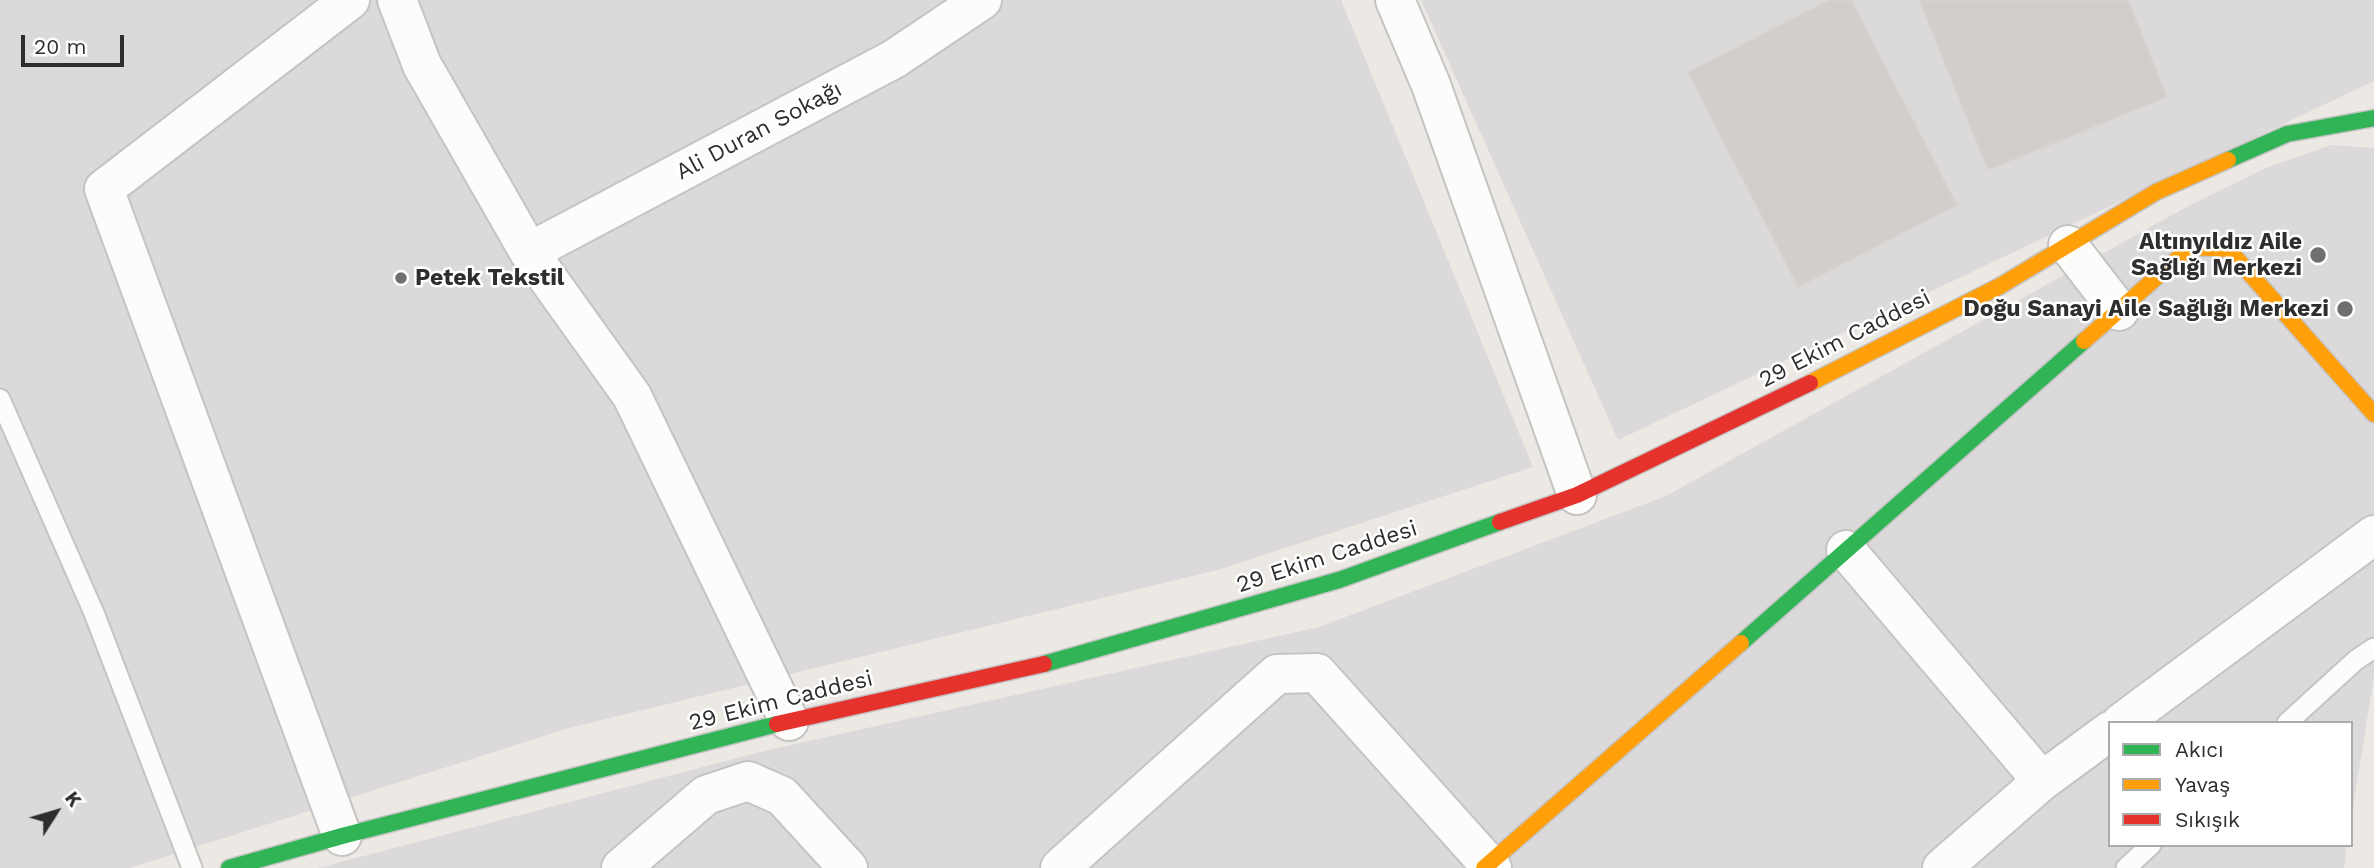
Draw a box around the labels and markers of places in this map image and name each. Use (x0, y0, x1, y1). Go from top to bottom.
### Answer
place label: Altınyıldız Aile Sağlığı Merkezi (2131, 228, 2302, 282)
marker: Altınyıldız Aile Sağlığı Merkezi (2308, 245, 2328, 265)
place label: Petek Tekstil (415, 264, 564, 292)
marker: Petek Tekstil (393, 270, 409, 286)
place label: Doğu Sanayi Aile Sağlığı Merkezi (1963, 295, 2329, 323)
marker: Doğu Sanayi Aile Sağlığı Merkezi (2335, 299, 2355, 319)

